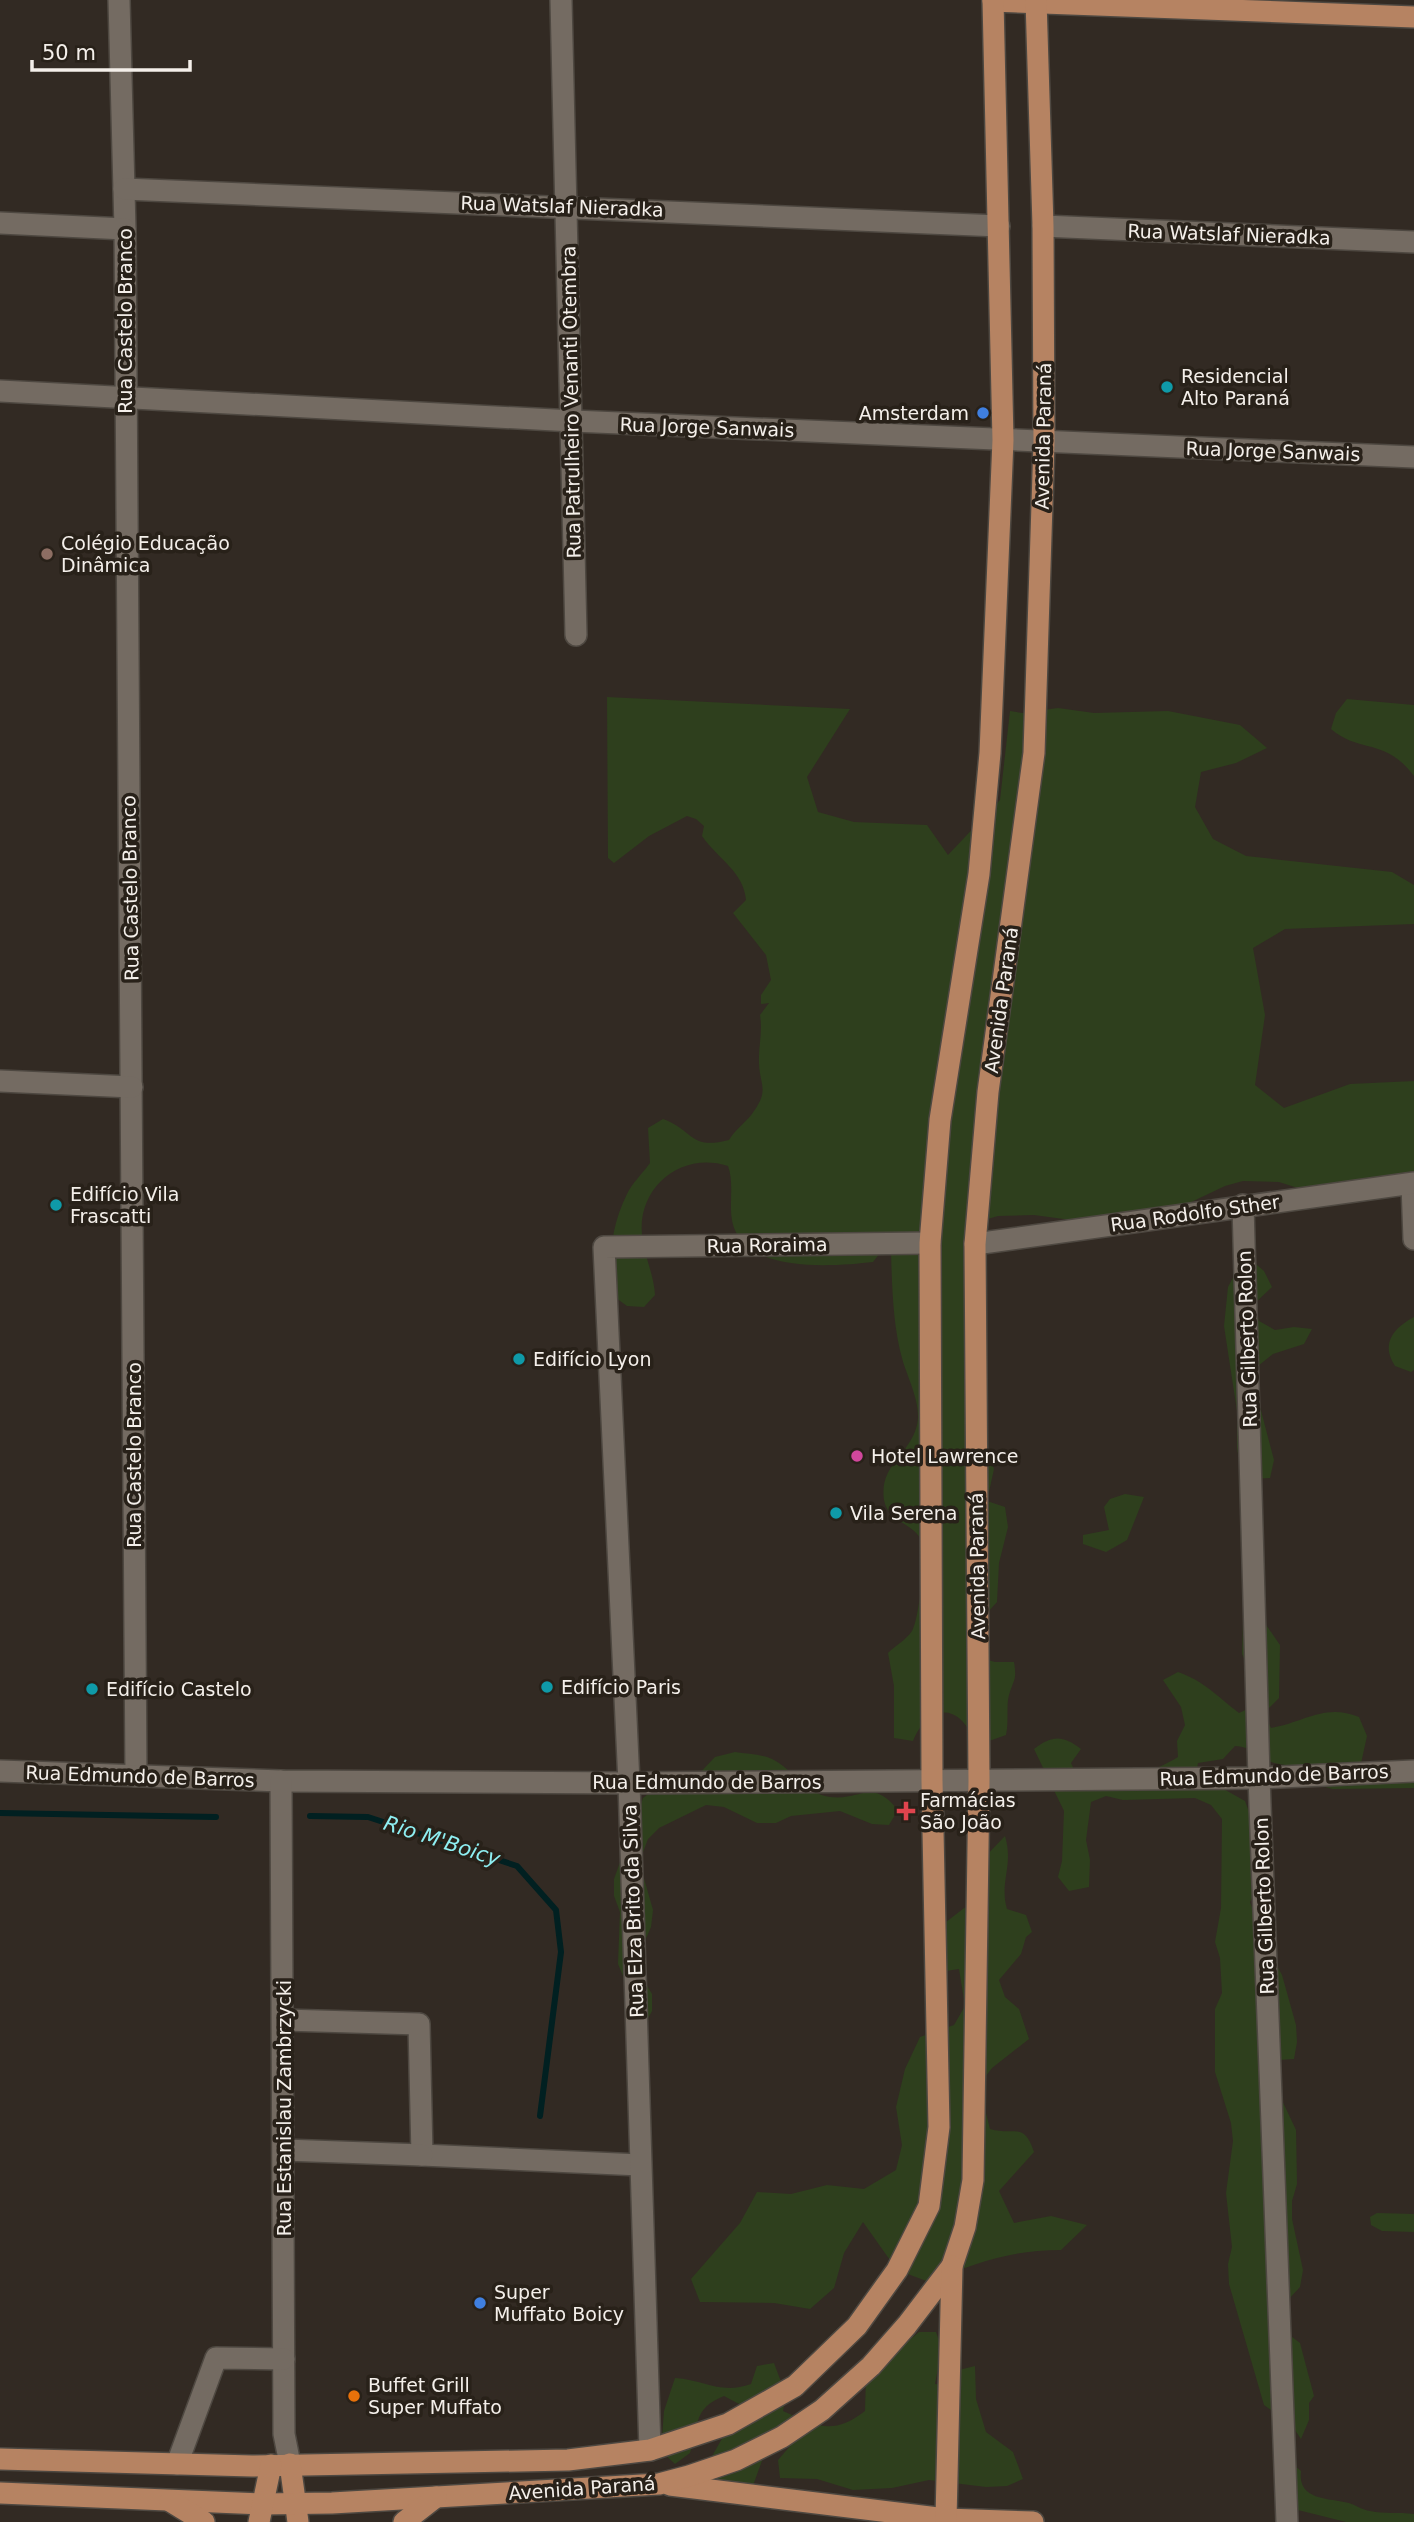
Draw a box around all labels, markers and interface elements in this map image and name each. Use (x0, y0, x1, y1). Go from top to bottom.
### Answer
scale bar (32, 28, 189, 72)
text: 50 m (42, 41, 96, 65)
street label: Rua Watslaf Nieradka (460, 191, 664, 221)
street label: Rua Watslaf Nieradka (1127, 219, 1331, 249)
street label: Rua Castelo Branco (114, 228, 136, 414)
street label: Rua Patrulheiro Venanti Otembra (557, 245, 585, 559)
street label: Avenida Paraná (1031, 362, 1055, 510)
place label: Residencial Alto Paraná (1181, 365, 1290, 409)
marker: Residencial Alto Paraná (1159, 379, 1175, 395)
place label: Amsterdam (859, 402, 969, 424)
marker: Amsterdam (975, 405, 991, 421)
street label: Rua Jorge Sanwais (619, 413, 795, 441)
street label: Rua Jorge Sanwais (1185, 437, 1361, 465)
place label: Colégio Educação Dinâmica (61, 532, 230, 576)
marker: Colégio Educação Dinâmica (39, 546, 55, 562)
street label: Rua Castelo Branco (117, 795, 143, 981)
street label: Avenida Paraná (980, 926, 1022, 1074)
place label: Edifício Vila Frascatti (70, 1183, 179, 1227)
street label: Rua Rodolfo Sther (1109, 1190, 1281, 1236)
marker: Edifício Vila Frascatti (48, 1197, 64, 1213)
street label: Rua Roraima (706, 1233, 828, 1257)
street label: Rua Gilberto Rolon (1233, 1250, 1261, 1428)
place label: Edifício Lyon (533, 1348, 651, 1370)
marker: Edifício Lyon (511, 1351, 527, 1367)
street label: Rua Castelo Branco (123, 1362, 145, 1548)
place label: Hotel Lawrence (871, 1445, 1018, 1467)
marker: Hotel Lawrence (849, 1448, 865, 1464)
street label: Avenida Paraná (965, 1492, 989, 1640)
place label: Vila Serena (850, 1502, 957, 1524)
marker: Vila Serena (828, 1505, 844, 1521)
place label: Edifício Paris (561, 1676, 681, 1698)
place label: Edifício Castelo (106, 1678, 252, 1700)
marker: Edifício Paris (539, 1679, 555, 1695)
marker: Edifício Castelo (84, 1681, 100, 1697)
street label: Rua Edmundo de Barros (1159, 1760, 1389, 1790)
street label: Rua Edmundo de Barros (25, 1761, 255, 1791)
street label: Rua Edmundo de Barros (592, 1771, 822, 1793)
place label: Farmácias São João (920, 1789, 1016, 1833)
marker: Farmácias São João (898, 1803, 914, 1819)
street label: Rua Elza Brito da Silva (618, 1804, 648, 2018)
water label: Rio M'Boicy (381, 1811, 504, 1871)
street label: Rua Gilberto Rolon (1250, 1817, 1278, 1995)
street label: Rua Estanislau Zambrzycki (273, 1980, 295, 2236)
place label: Super Muffato Boicy (494, 2281, 624, 2325)
marker: Super Muffato Boicy (472, 2295, 488, 2311)
place label: Buffet Grill Super Muffato (368, 2374, 502, 2418)
marker: Buffet Grill Super Muffato (346, 2388, 362, 2404)
street label: Avenida Paraná (508, 2472, 656, 2504)

